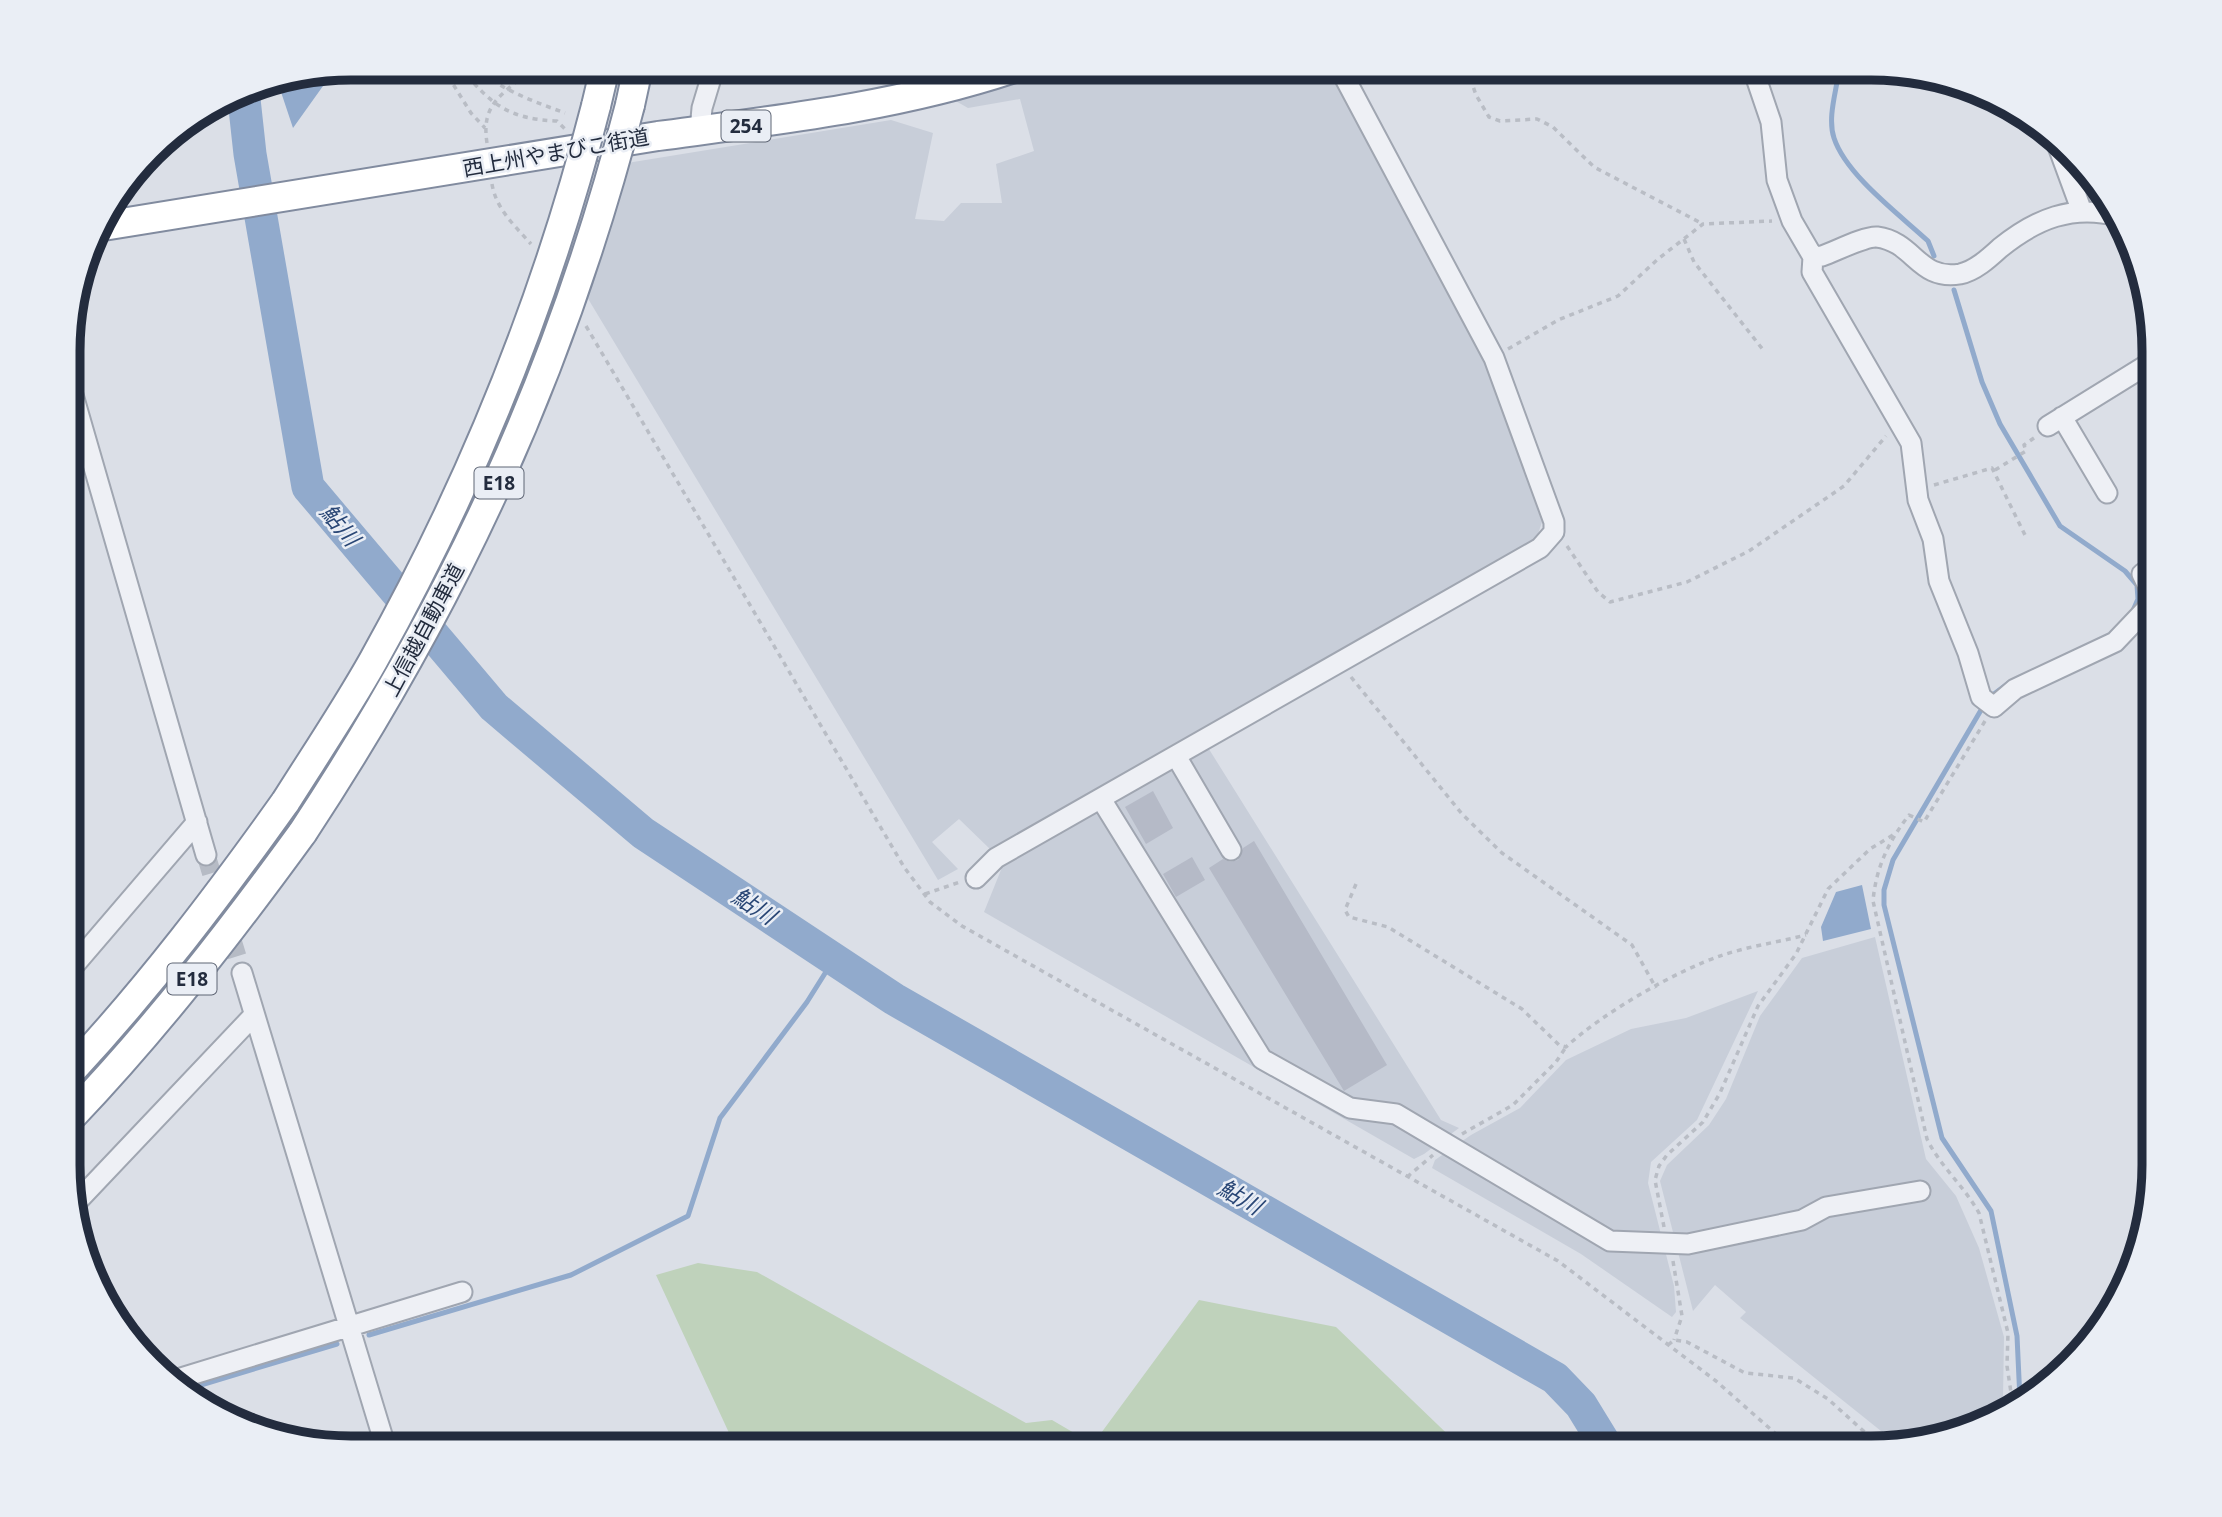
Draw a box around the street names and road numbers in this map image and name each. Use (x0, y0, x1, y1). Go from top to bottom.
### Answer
road number: 254 (722, 110, 770, 142)
street label: 西上州やまびこ街道 (460, 122, 651, 182)
road number: E18 (475, 468, 524, 498)
street label: 上信越自動車道 (376, 558, 470, 701)
road number: E18 (168, 964, 216, 995)

